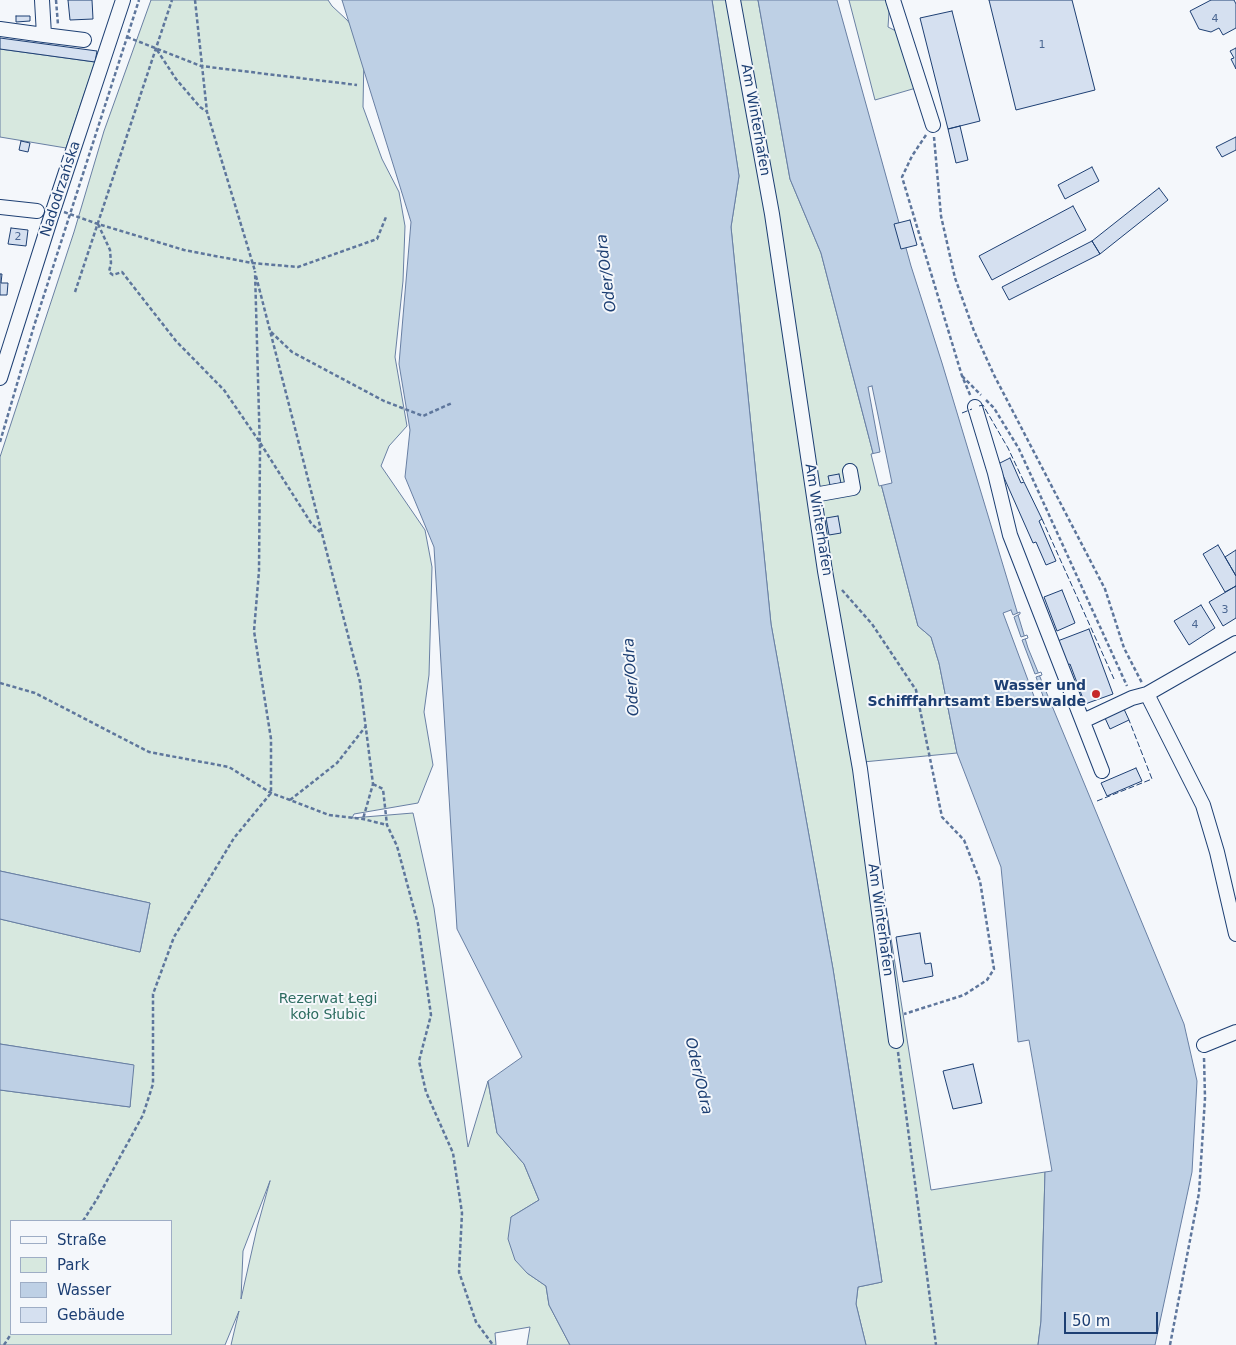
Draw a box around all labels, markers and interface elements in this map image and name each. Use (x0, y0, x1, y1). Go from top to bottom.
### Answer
house number: 4 (1212, 12, 1218, 26)
house number: 1 (1039, 38, 1045, 52)
street label: Am Winterhafen (737, 63, 773, 177)
street label: Nadodrzańska (38, 139, 84, 239)
house number: 2 (15, 230, 21, 244)
water label: Oder/Odra (593, 233, 621, 313)
street label: Am Winterhafen (801, 463, 835, 577)
house number: 3 (1222, 603, 1228, 617)
house number: 4 (1192, 618, 1198, 632)
water label: Oder/Odra (620, 637, 644, 717)
place label: Wasser und Schifffahrtsamt Eberswalde (867, 678, 1086, 710)
marker: Wasser und Schifffahrtsamt Eberswalde (1090, 688, 1102, 700)
street label: Am Winterhafen (864, 863, 896, 977)
park label: Rezerwat Łęgi koło Słubic (279, 991, 377, 1024)
water label: Oder/Odra (680, 1036, 716, 1116)
legend (10, 1220, 172, 1335)
text: Straße (57, 1231, 106, 1249)
text: Park (57, 1256, 89, 1274)
text: Wasser (57, 1281, 111, 1299)
scale bar (1066, 1302, 1160, 1334)
text: Gebäude (57, 1306, 125, 1324)
text: 50 m (1072, 1312, 1110, 1330)

